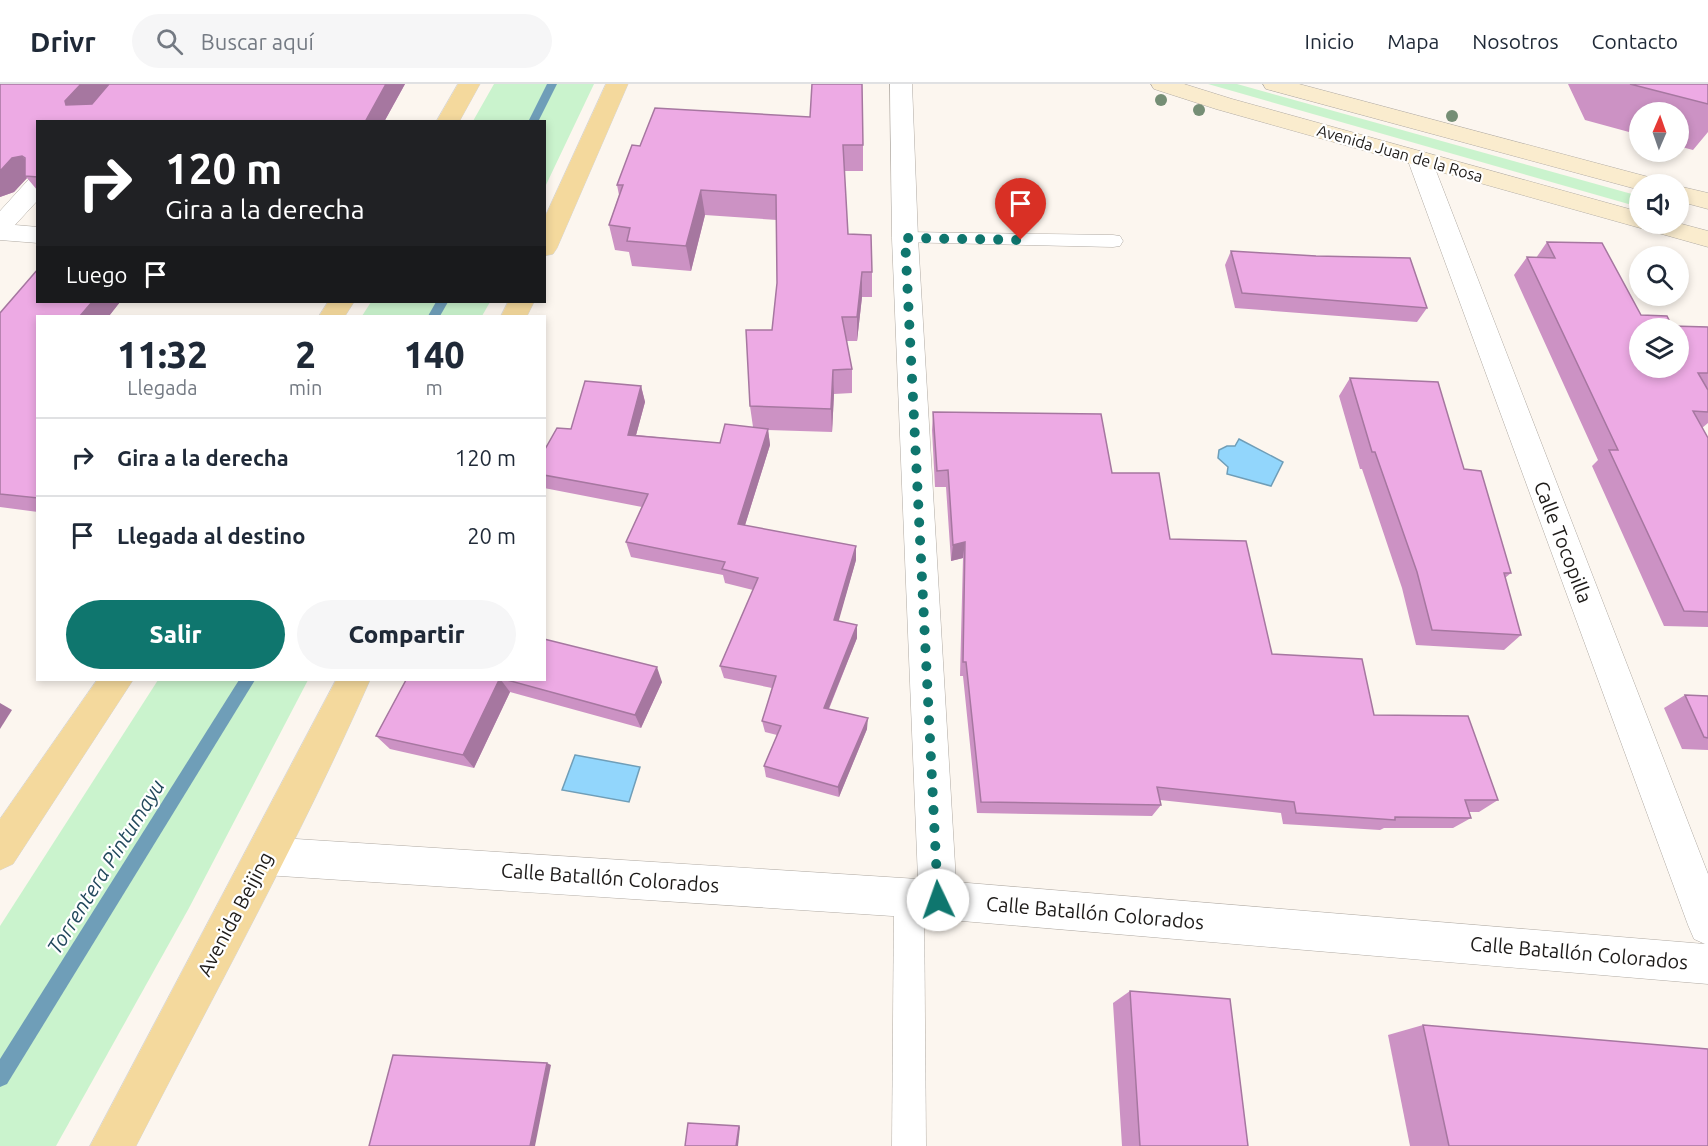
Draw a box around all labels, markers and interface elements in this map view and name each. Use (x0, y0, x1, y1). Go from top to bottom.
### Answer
search box (132, 14, 552, 68)
icon: search (153, 25, 186, 58)
text: Drivr (30, 26, 96, 57)
text: Buscar aquí (201, 29, 314, 54)
text: Inicio (1305, 29, 1354, 53)
text: Mapa (1387, 29, 1439, 53)
text: Nosotros (1472, 29, 1559, 53)
text: Contacto (1592, 29, 1678, 53)
north arrow (1629, 102, 1689, 162)
map controls (1629, 102, 1689, 378)
street label: Avenida Juan de la Rosa (1315, 121, 1485, 185)
icon: right (66, 144, 144, 222)
text: 120 m (165, 145, 282, 192)
button: sound (1629, 174, 1689, 234)
pin (995, 178, 1046, 240)
icon: arrive (1004, 187, 1037, 220)
text: Gira a la derecha (165, 194, 365, 224)
button: search (1629, 246, 1689, 306)
icon: arrive (139, 258, 172, 291)
text: Luego (66, 262, 127, 287)
button: layers (1629, 318, 1689, 378)
text: 11:32 (117, 334, 207, 375)
text: 2 (295, 334, 316, 375)
text: 140 (404, 334, 465, 375)
text: Llegada (127, 376, 198, 399)
text: min (289, 376, 322, 399)
text: m (426, 376, 443, 399)
icon: right (66, 441, 99, 474)
text: Gira a la derecha (117, 445, 289, 470)
text: 120 m (455, 445, 516, 470)
street label: Calle Tocopilla (1530, 478, 1597, 606)
icon: arrive (66, 519, 99, 552)
text: Llegada al destino (117, 523, 305, 548)
text: 20 m (467, 523, 516, 548)
button: Salir (66, 600, 285, 669)
button: Compartir (297, 600, 516, 669)
water label: Torrentera Pintumayu (42, 775, 169, 958)
street label: Avenida Beijing (192, 848, 277, 980)
street label: Calle Batallón Colorados (500, 858, 720, 897)
position arrow (906, 868, 970, 932)
street label: Calle Batallón Colorados (985, 892, 1205, 933)
street label: Calle Batallón Colorados (1469, 932, 1689, 973)

